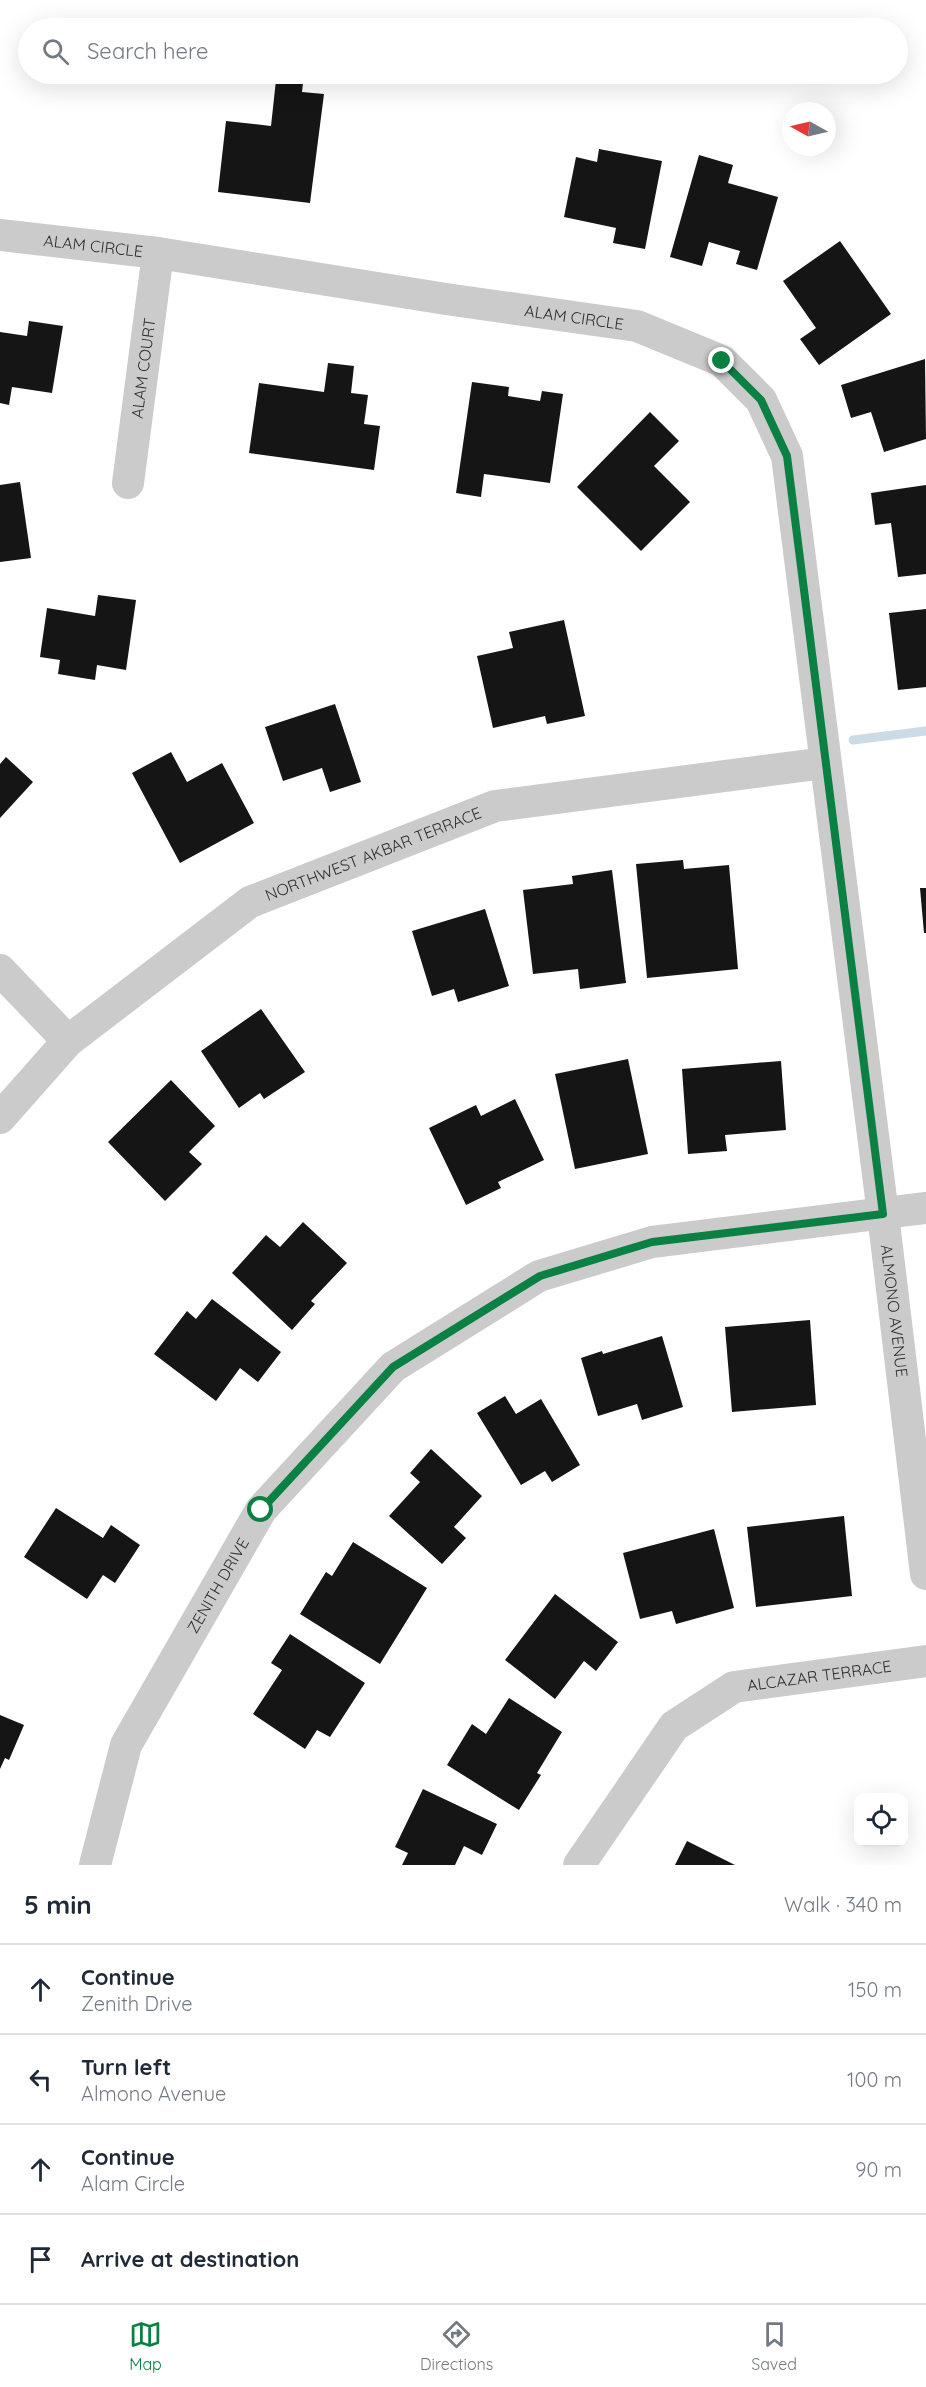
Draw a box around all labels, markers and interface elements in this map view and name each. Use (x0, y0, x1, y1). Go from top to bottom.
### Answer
search box (18, 18, 908, 84)
icon: search (39, 35, 72, 68)
text: Search here (87, 37, 208, 65)
north arrow (782, 102, 836, 156)
street label: ALAM CIRCLE (43, 230, 144, 261)
street label: ALAM CIRCLE (523, 300, 625, 334)
street label: ALAM COURT (127, 316, 160, 419)
route end (708, 347, 734, 373)
street label: NORTHWEST AKBAR TERRACE (262, 802, 484, 905)
street label: ALMONO AVENUE (877, 1243, 912, 1378)
route start (247, 1496, 273, 1522)
street label: ZENITH DRIVE (182, 1534, 253, 1637)
street label: ALCAZAR TERRACE (746, 1656, 893, 1695)
map controls (854, 1793, 908, 1847)
button: locate (854, 1793, 908, 1847)
text: 5 min (24, 1888, 92, 1921)
text: Walk · 340 m (784, 1892, 902, 1917)
text: Continue (81, 1963, 175, 1991)
icon: ahead (24, 1973, 57, 2006)
text: 150 m (848, 1977, 902, 2002)
text: Zenith Drive (81, 1991, 193, 2016)
text: Turn left (81, 2053, 171, 2081)
icon: left (24, 2063, 57, 2096)
text: 100 m (847, 2067, 902, 2092)
text: Almono Avenue (81, 2081, 226, 2106)
text: Continue (81, 2143, 175, 2171)
icon: ahead (24, 2153, 57, 2186)
text: 90 m (855, 2157, 902, 2182)
text: Alam Circle (81, 2171, 185, 2196)
icon: arrive (24, 2243, 57, 2276)
text: Arrive at destination (81, 2245, 299, 2273)
tab: Map (129, 2318, 162, 2374)
tab: Directions (420, 2318, 493, 2374)
tab: Saved (751, 2318, 797, 2374)

